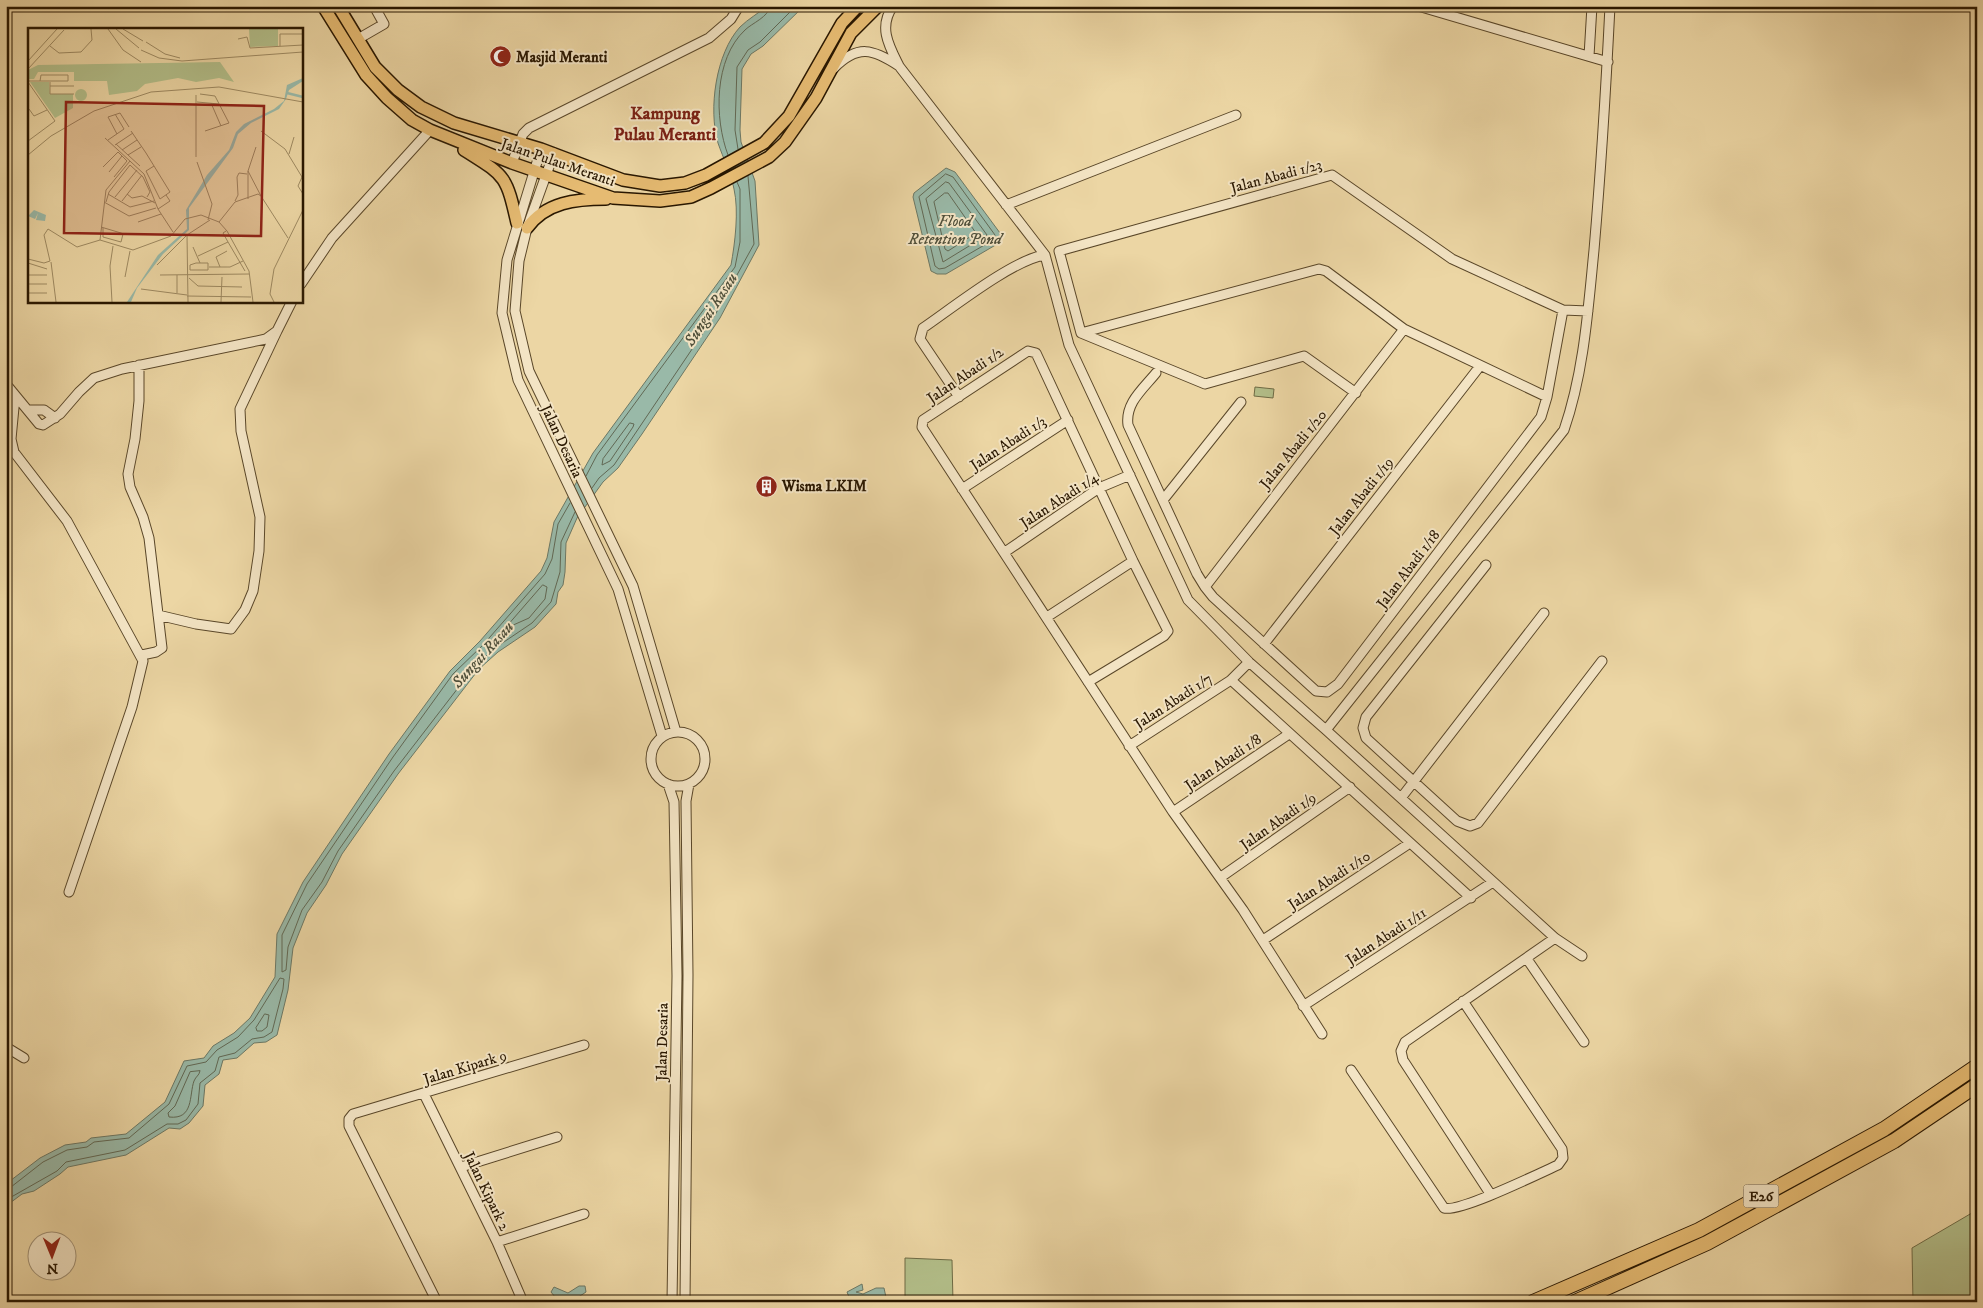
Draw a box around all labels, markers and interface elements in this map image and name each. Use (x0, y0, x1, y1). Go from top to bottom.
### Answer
inset map (28, 28, 302, 302)
mosque icon: Masjid Meranti (488, 45, 512, 69)
place label: Masjid Meranti (516, 48, 607, 67)
district label: Kampung Pulau Meranti (614, 103, 717, 146)
street label: Jalan Pulau Meranti (496, 133, 617, 191)
street label: Jalan Abadi 1/23 (1226, 155, 1324, 198)
water label: Flood Retention Pond (907, 211, 1004, 249)
water label: Sungai Rasau (679, 269, 742, 351)
street label: Jalan Abadi 1/2 (922, 342, 1008, 409)
street label: Jalan Desaria (535, 400, 587, 481)
street label: Jalan Abadi 1/20 (1254, 406, 1331, 494)
street label: Jalan Abadi 1/3 (965, 412, 1050, 476)
street label: Jalan Abadi 1/19 (1324, 453, 1398, 541)
street label: Jalan Abadi 1/4 (1015, 468, 1102, 534)
building icon: Wisma LKIM (754, 474, 778, 498)
place label: Wisma LKIM (781, 477, 867, 496)
street label: Jalan Abadi 1/18 (1371, 526, 1444, 614)
water label: Sungai Rasau (447, 617, 518, 693)
street label: Jalan Abadi 1/7 (1129, 669, 1216, 735)
street label: Jalan Abadi 1/8 (1180, 730, 1265, 796)
street label: Jalan Abadi 1/9 (1235, 788, 1320, 856)
street label: Jalan Abadi 1/10 (1283, 847, 1374, 915)
street label: Jalan Abadi 1/11 (1341, 903, 1430, 971)
street label: Jalan Desaria (652, 1002, 673, 1083)
street label: Jalan Kipark 9 (419, 1046, 509, 1090)
street label: Jalan Kipark 2 (458, 1147, 514, 1235)
road number: E26 (1744, 1184, 1778, 1208)
north arrow (28, 1230, 78, 1280)
text: N (46, 1259, 58, 1277)

